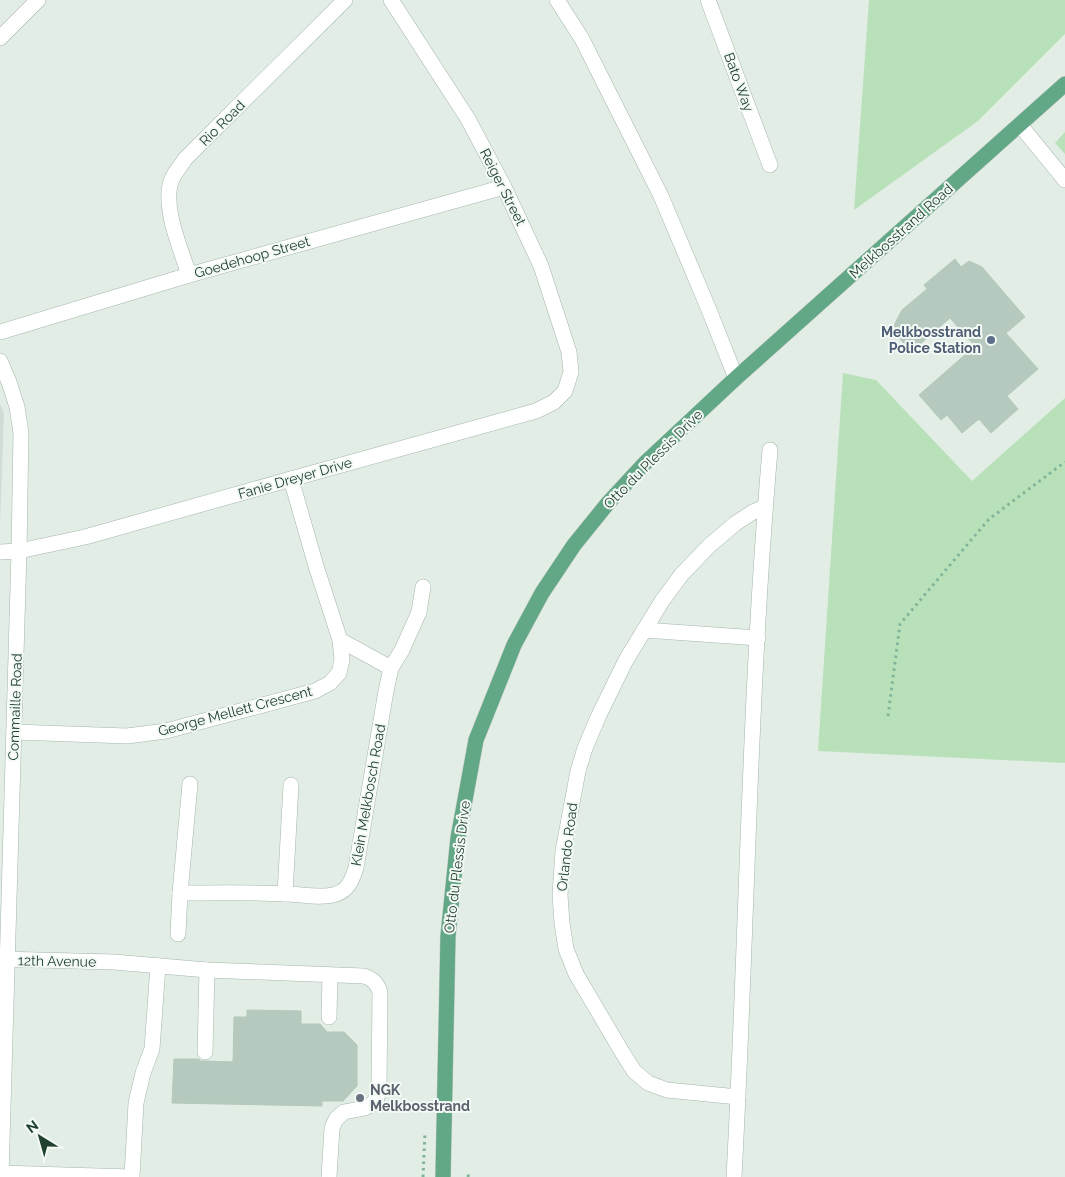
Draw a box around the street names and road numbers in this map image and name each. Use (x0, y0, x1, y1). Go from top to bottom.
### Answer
street label: Bato Way (721, 50, 757, 114)
street label: Rio Road (196, 97, 248, 149)
street label: Reiger Street (477, 146, 529, 228)
street label: Melkbosstrand Road (846, 180, 956, 282)
street label: Goedehoop Street (192, 233, 312, 281)
street label: Otto du Plessis Drive (600, 406, 706, 512)
street label: Fanie Dreyer Drive (236, 454, 354, 502)
street label: Commaille Road (5, 653, 25, 761)
street label: George Mellett Crescent (156, 683, 314, 739)
street label: Klein Melkbosch Road (348, 723, 388, 867)
street label: Otto du Plessis Drive (441, 800, 473, 934)
street label: Orlando Road (554, 802, 580, 892)
street label: 12th Avenue (18, 952, 96, 970)

